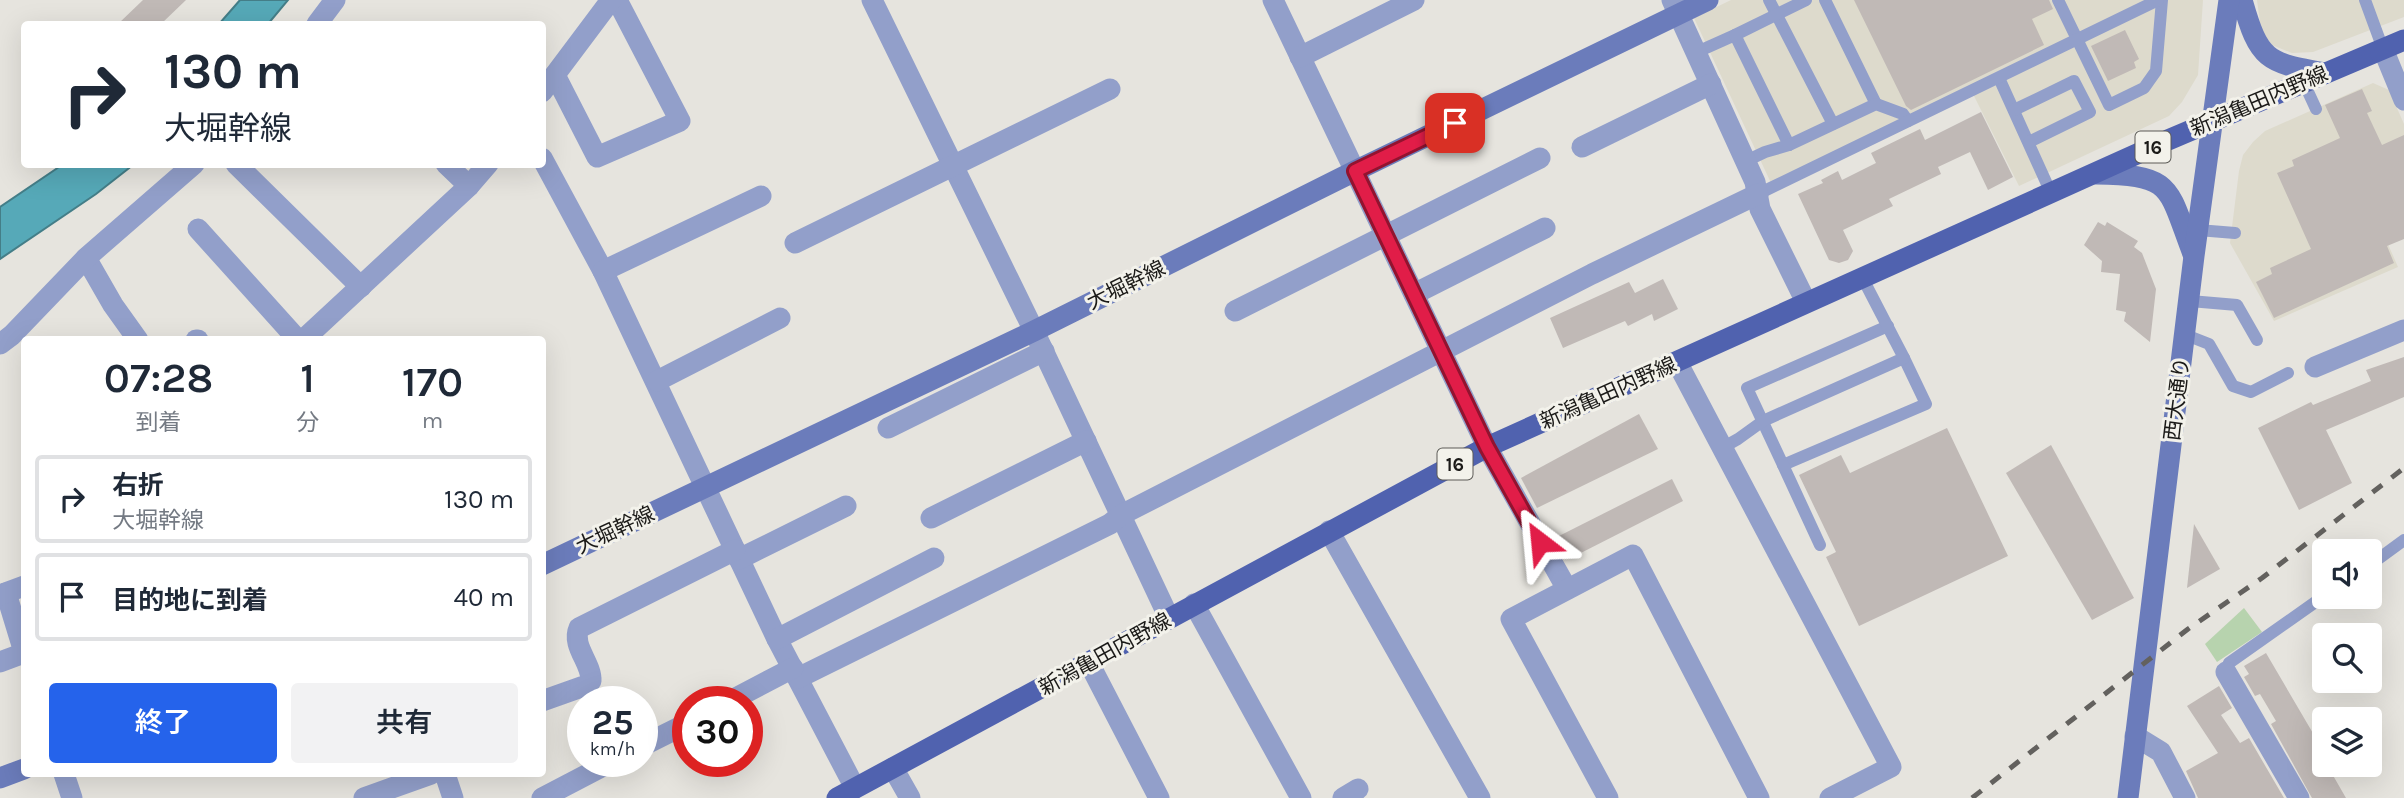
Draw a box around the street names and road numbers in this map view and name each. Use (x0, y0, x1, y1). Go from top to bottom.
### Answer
street label: 新潟亀田内野線 (2187, 61, 2331, 141)
road number: 16 (2136, 132, 2170, 162)
street label: 大堀幹線 (1083, 256, 1169, 314)
street label: 新潟亀田内野線 (1536, 352, 1680, 434)
street label: 西大通り (2160, 356, 2194, 442)
road number: 16 (1438, 449, 1472, 480)
street label: 大堀幹線 (572, 501, 658, 559)
street label: 新潟亀田内野線 (1035, 608, 1175, 700)

